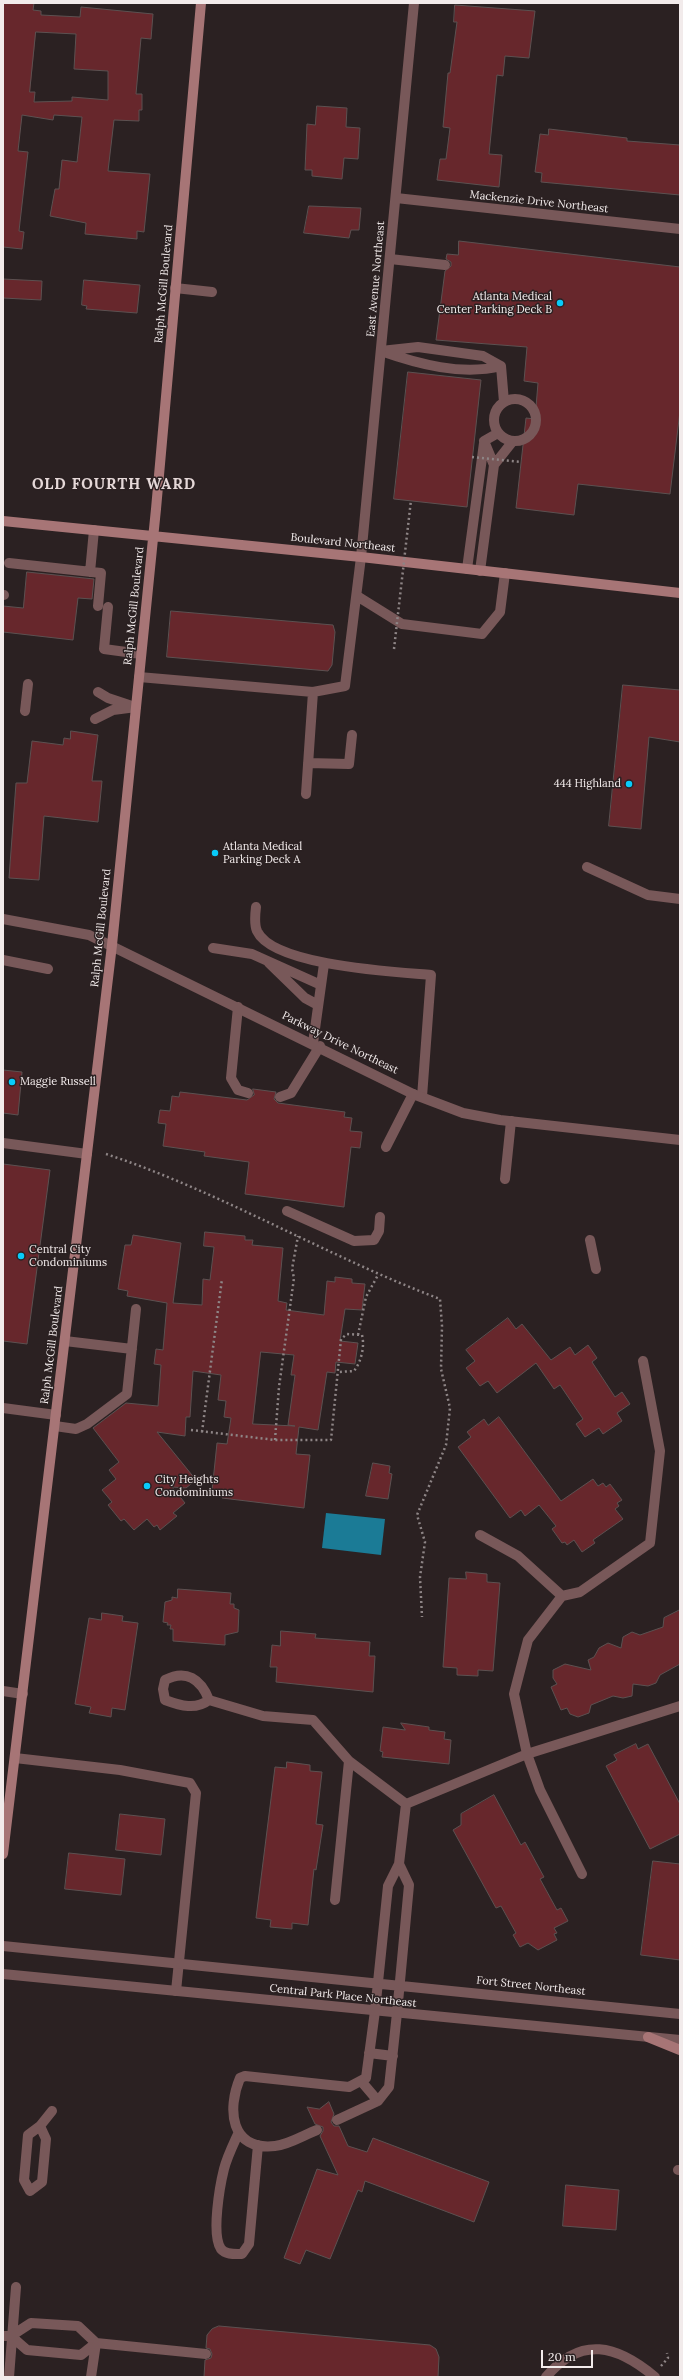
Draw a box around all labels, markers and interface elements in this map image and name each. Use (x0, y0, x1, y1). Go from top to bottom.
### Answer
street label: Mackenzie Drive Northeast (469, 188, 609, 216)
street label: East Avenue Northeast (364, 220, 388, 338)
street label: Ralph McGill Boulevard (152, 224, 176, 344)
place label: Atlanta Medical Center Parking Deck B (437, 290, 552, 316)
marker: Atlanta Medical Center Parking Deck B (555, 298, 565, 308)
district label: OLD FOURTH WARD (32, 476, 196, 494)
street label: Boulevard Northeast (290, 531, 396, 555)
street label: Ralph McGill Boulevard (121, 546, 147, 666)
place label: 444 Highland (554, 777, 621, 791)
marker: 444 Highland (624, 779, 634, 789)
place label: Atlanta Medical Parking Deck A (223, 840, 302, 866)
marker: Atlanta Medical Parking Deck A (210, 848, 220, 858)
street label: Ralph McGill Boulevard (88, 868, 114, 988)
street label: Parkway Drive Northeast (280, 1009, 400, 1077)
place label: Maggie Russell (20, 1075, 96, 1089)
marker: Maggie Russell (7, 1077, 17, 1087)
place label: Central City Condominiums (29, 1243, 107, 1269)
marker: Central City Condominiums (16, 1251, 26, 1261)
street label: Ralph McGill Boulevard (38, 1285, 66, 1405)
place label: City Heights Condominiums (155, 1473, 233, 1499)
marker: City Heights Condominiums (142, 1481, 152, 1491)
street label: Fort Street Northeast (476, 1974, 586, 1998)
street label: Central Park Place Northeast (269, 1982, 417, 2010)
scale bar (543, 2342, 595, 2368)
text: 20 m (548, 2349, 576, 2364)

